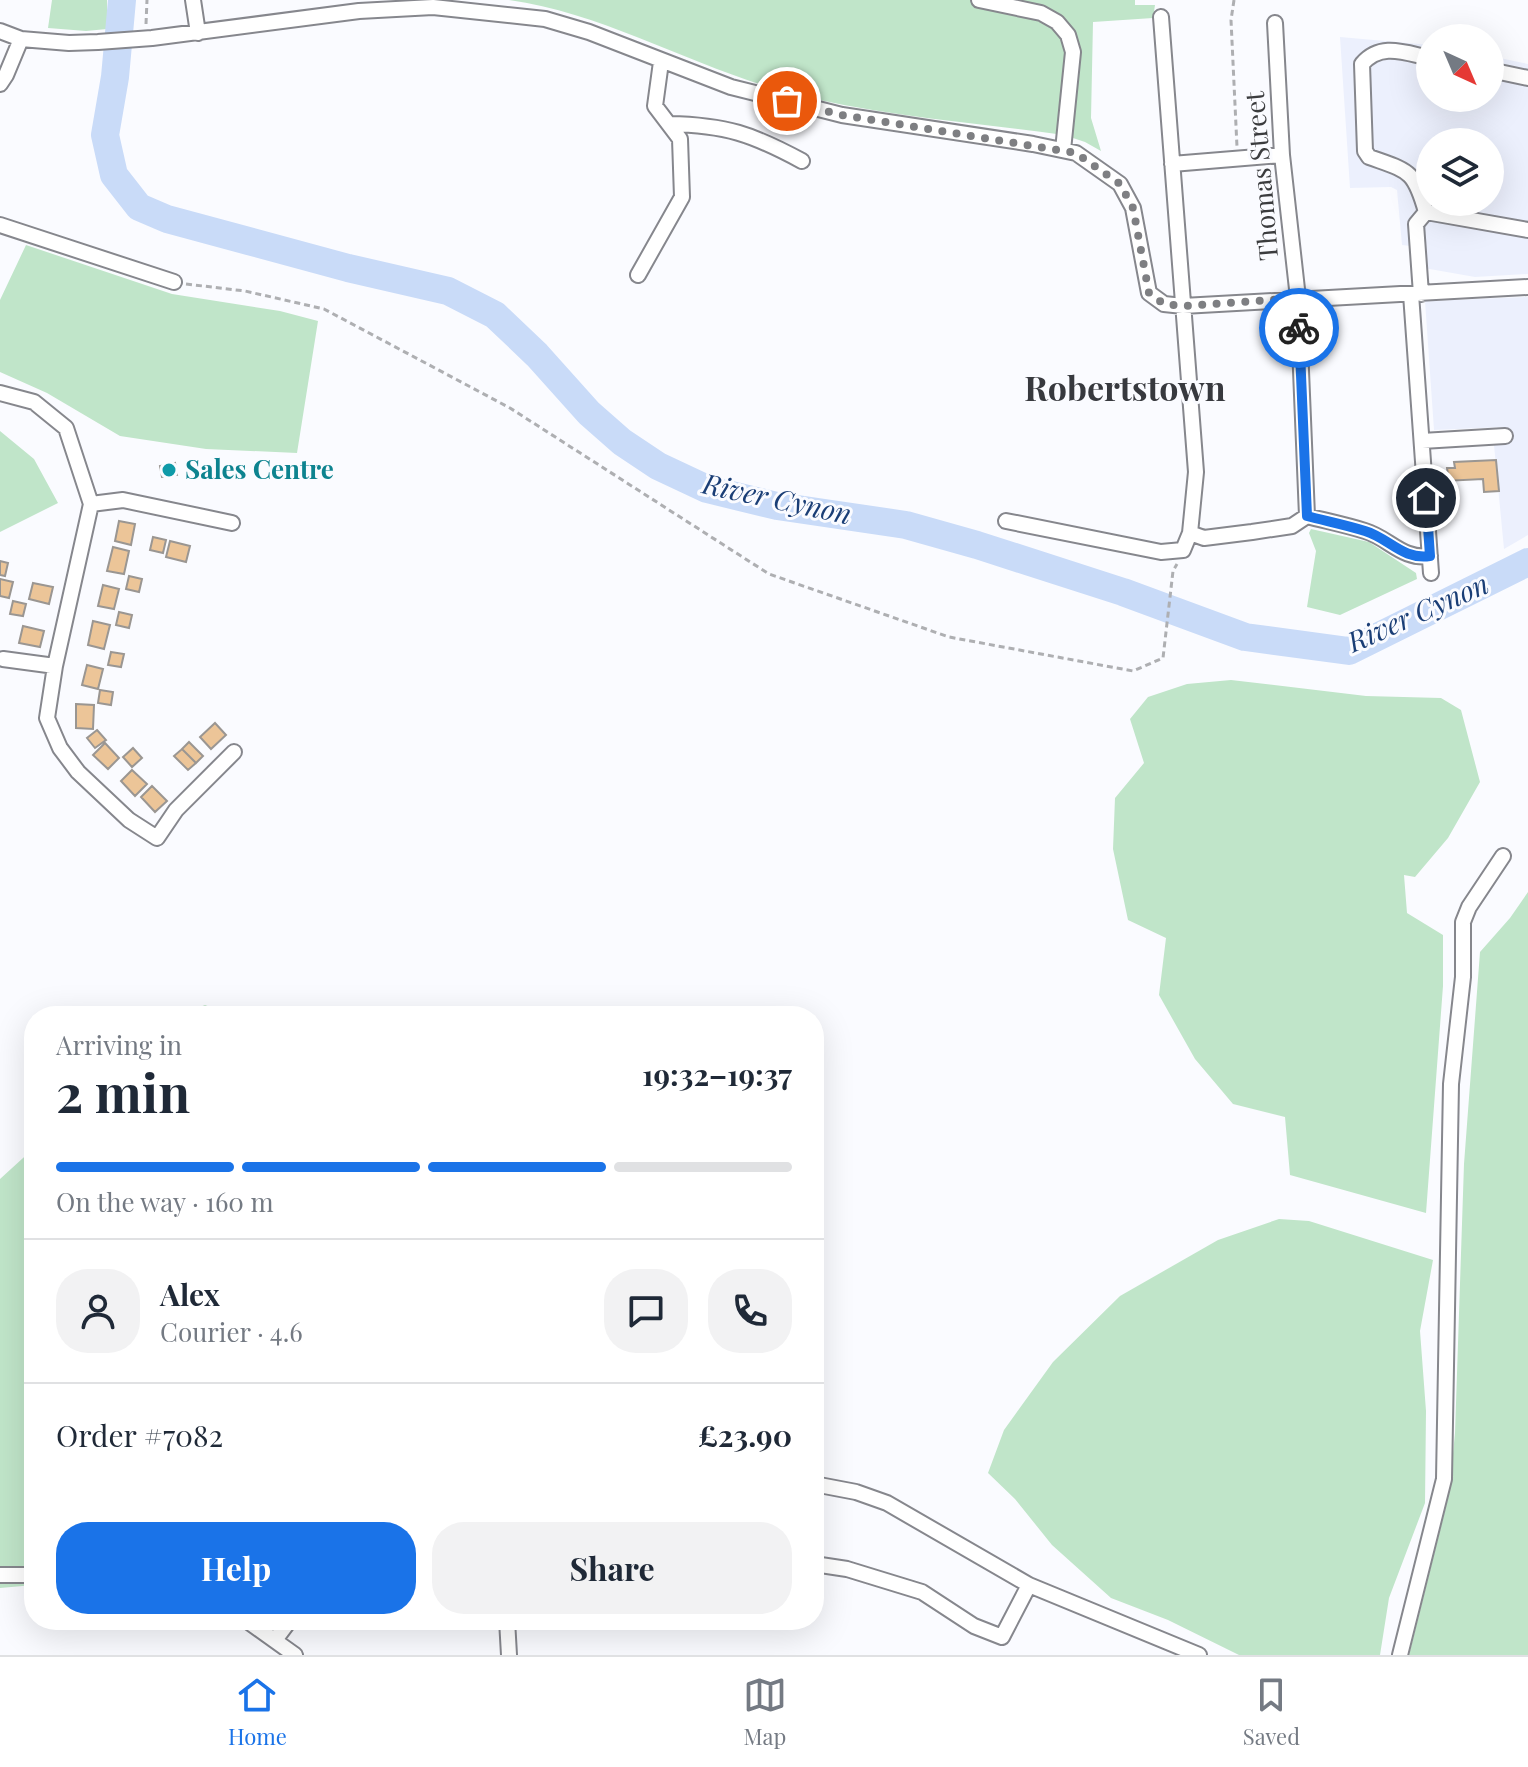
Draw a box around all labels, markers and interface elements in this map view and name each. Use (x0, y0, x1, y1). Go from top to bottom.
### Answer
north arrow (1416, 24, 1504, 112)
map controls (1416, 24, 1504, 216)
pin (753, 67, 821, 135)
icon: bag (765, 79, 809, 123)
street label: Thomas Street (1236, 89, 1285, 262)
button: layers (1416, 128, 1504, 216)
courier (1259, 288, 1339, 368)
icon: bike (1277, 306, 1321, 350)
district label: Robertstown (1024, 364, 1226, 410)
place label: Sales Centre (185, 451, 334, 486)
marker: Sales Centre (160, 461, 178, 479)
water label: River Cynon (698, 463, 855, 531)
pin (1392, 464, 1460, 532)
icon: home (1404, 476, 1448, 520)
water label: River Cynon (1340, 564, 1494, 660)
text: Arriving in (56, 1027, 182, 1062)
text: 19:32–19:37 (642, 1054, 792, 1094)
text: 2 min (56, 1057, 190, 1126)
text: On the way · 160 m (56, 1184, 274, 1219)
button: person (56, 1269, 140, 1353)
button: chat (604, 1269, 688, 1353)
button: phone (708, 1269, 792, 1353)
text: Alex (160, 1274, 220, 1314)
text: Courier · 4.6 (160, 1314, 303, 1349)
text: Order #7082 (56, 1415, 223, 1455)
text: £23.90 (698, 1415, 792, 1455)
button: Help (56, 1522, 416, 1614)
button: Share (432, 1522, 792, 1614)
tab: Home (228, 1673, 287, 1751)
tab: Map (743, 1673, 787, 1751)
tab: Saved (1243, 1673, 1300, 1751)

